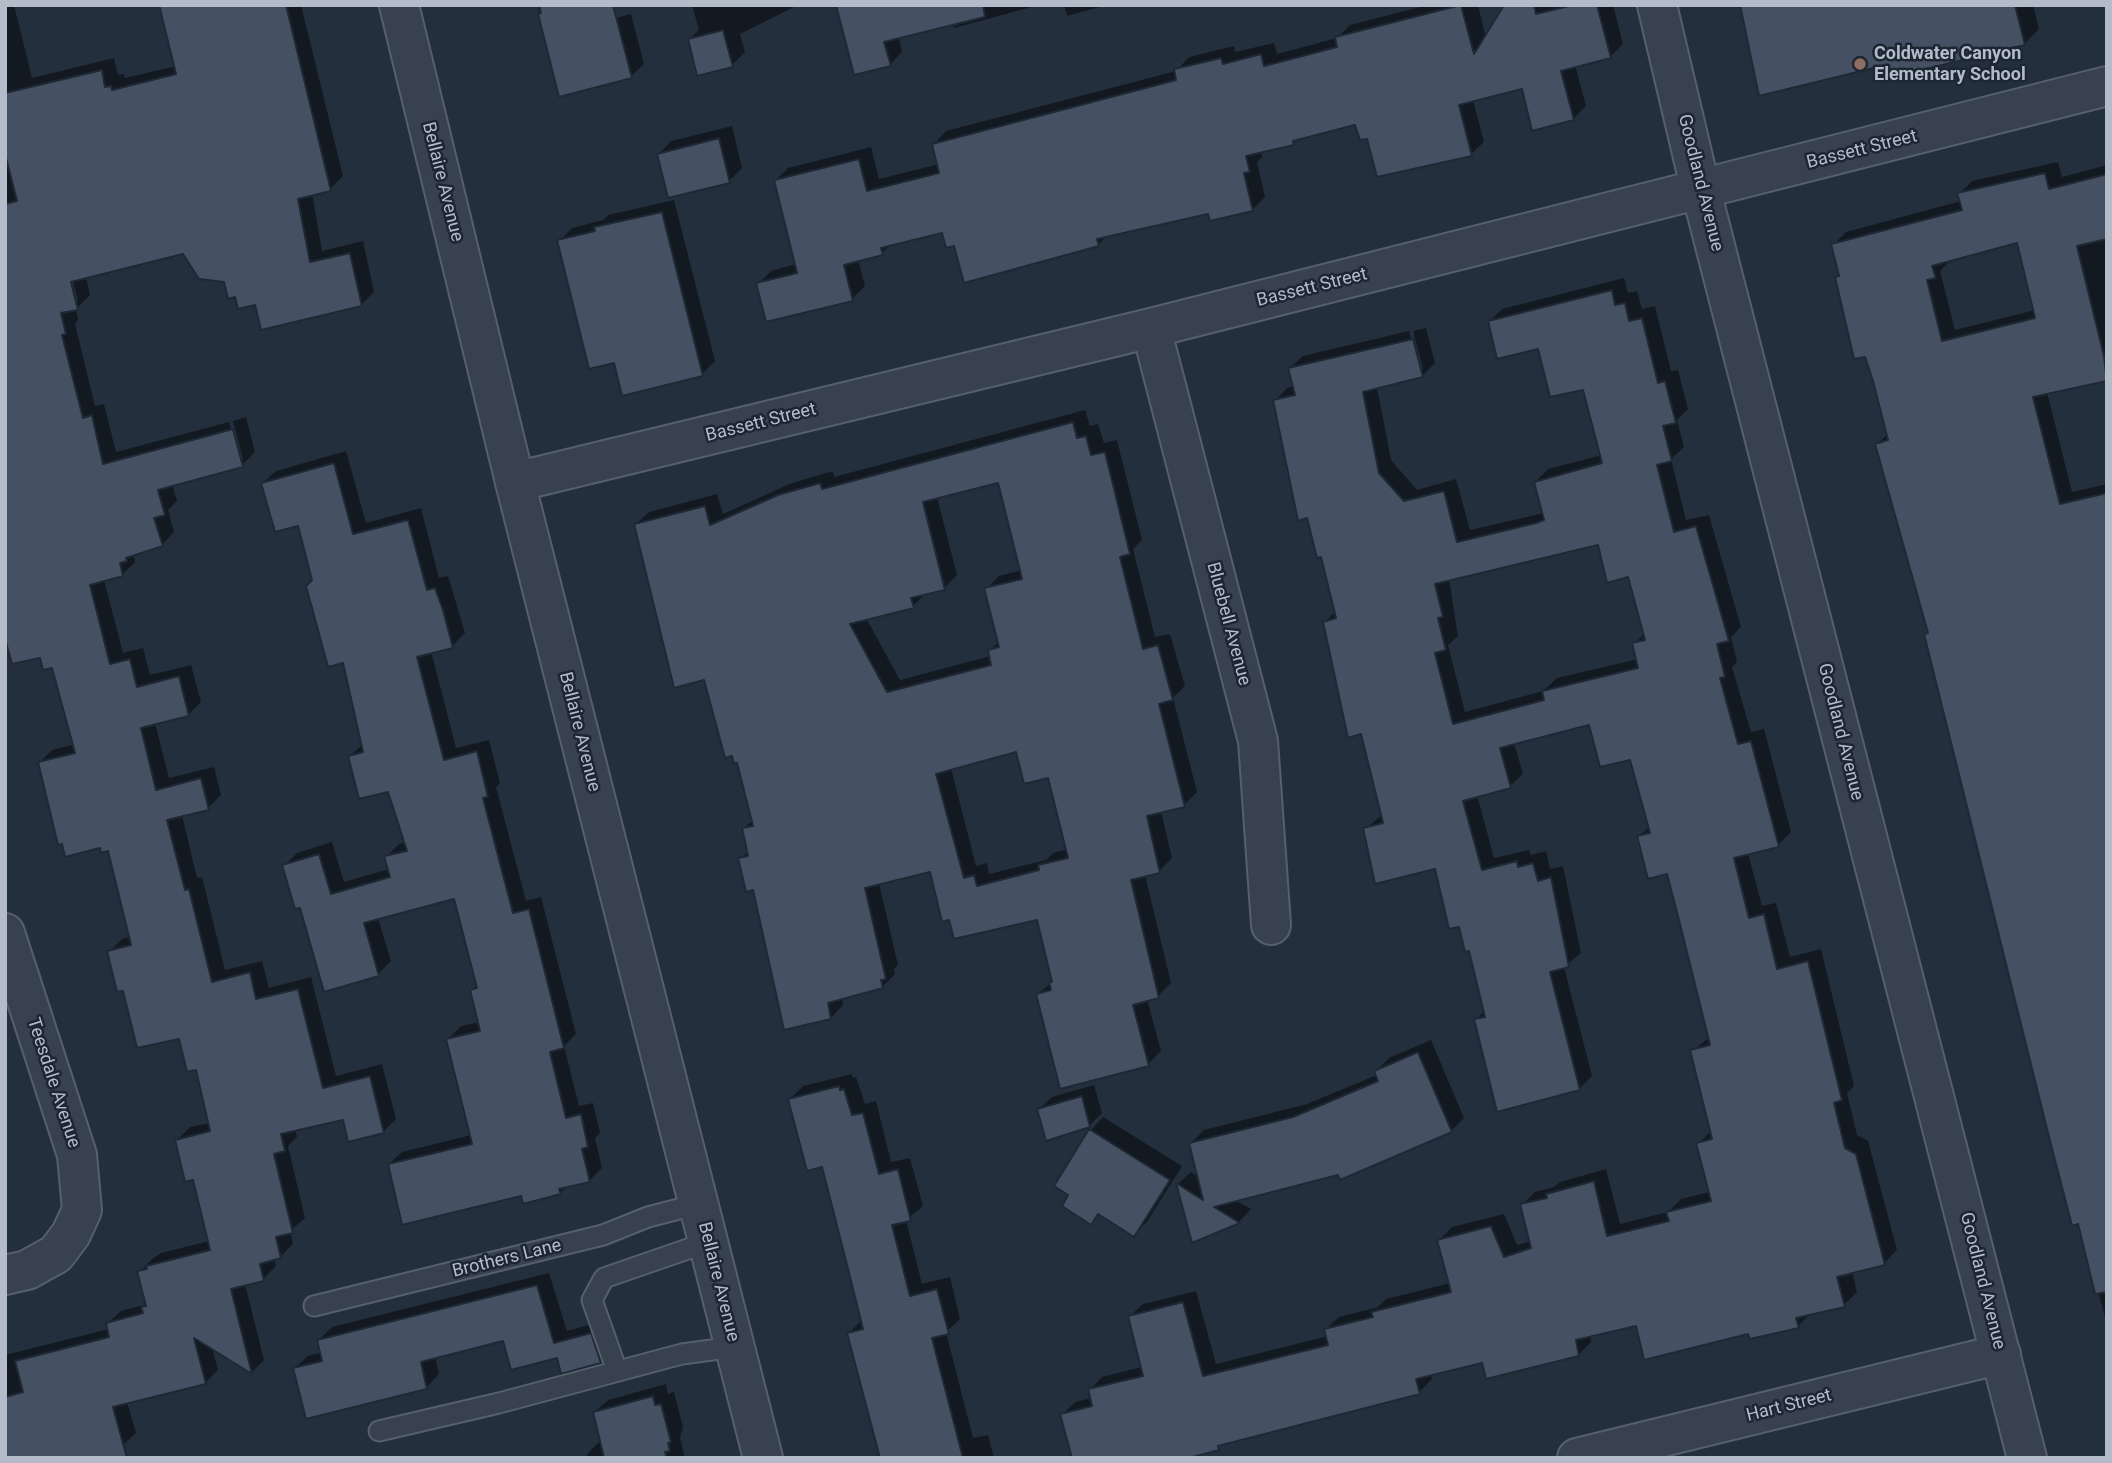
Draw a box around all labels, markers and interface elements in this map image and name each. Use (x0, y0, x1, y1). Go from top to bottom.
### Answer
place label: Coldwater Canyon Elementary School (1874, 43, 2026, 86)
marker: Coldwater Canyon Elementary School (1852, 56, 1868, 72)
street label: Goodland Avenue (1673, 112, 1727, 254)
street label: Bellaire Avenue (417, 120, 467, 244)
street label: Bassett Street (1805, 126, 1919, 174)
street label: Bassett Street (1255, 264, 1369, 312)
street label: Bassett Street (704, 399, 818, 447)
street label: Bluebell Avenue (1201, 560, 1255, 688)
street label: Goodland Avenue (1813, 661, 1867, 803)
street label: Bellaire Avenue (554, 670, 604, 794)
street label: Teesdale Avenue (22, 1015, 84, 1151)
street label: Goodland Avenue (1955, 1210, 2009, 1352)
street label: Bellaire Avenue (693, 1220, 743, 1344)
street label: Brothers Lane (450, 1235, 564, 1283)
street label: Hart Street (1744, 1385, 1834, 1427)

